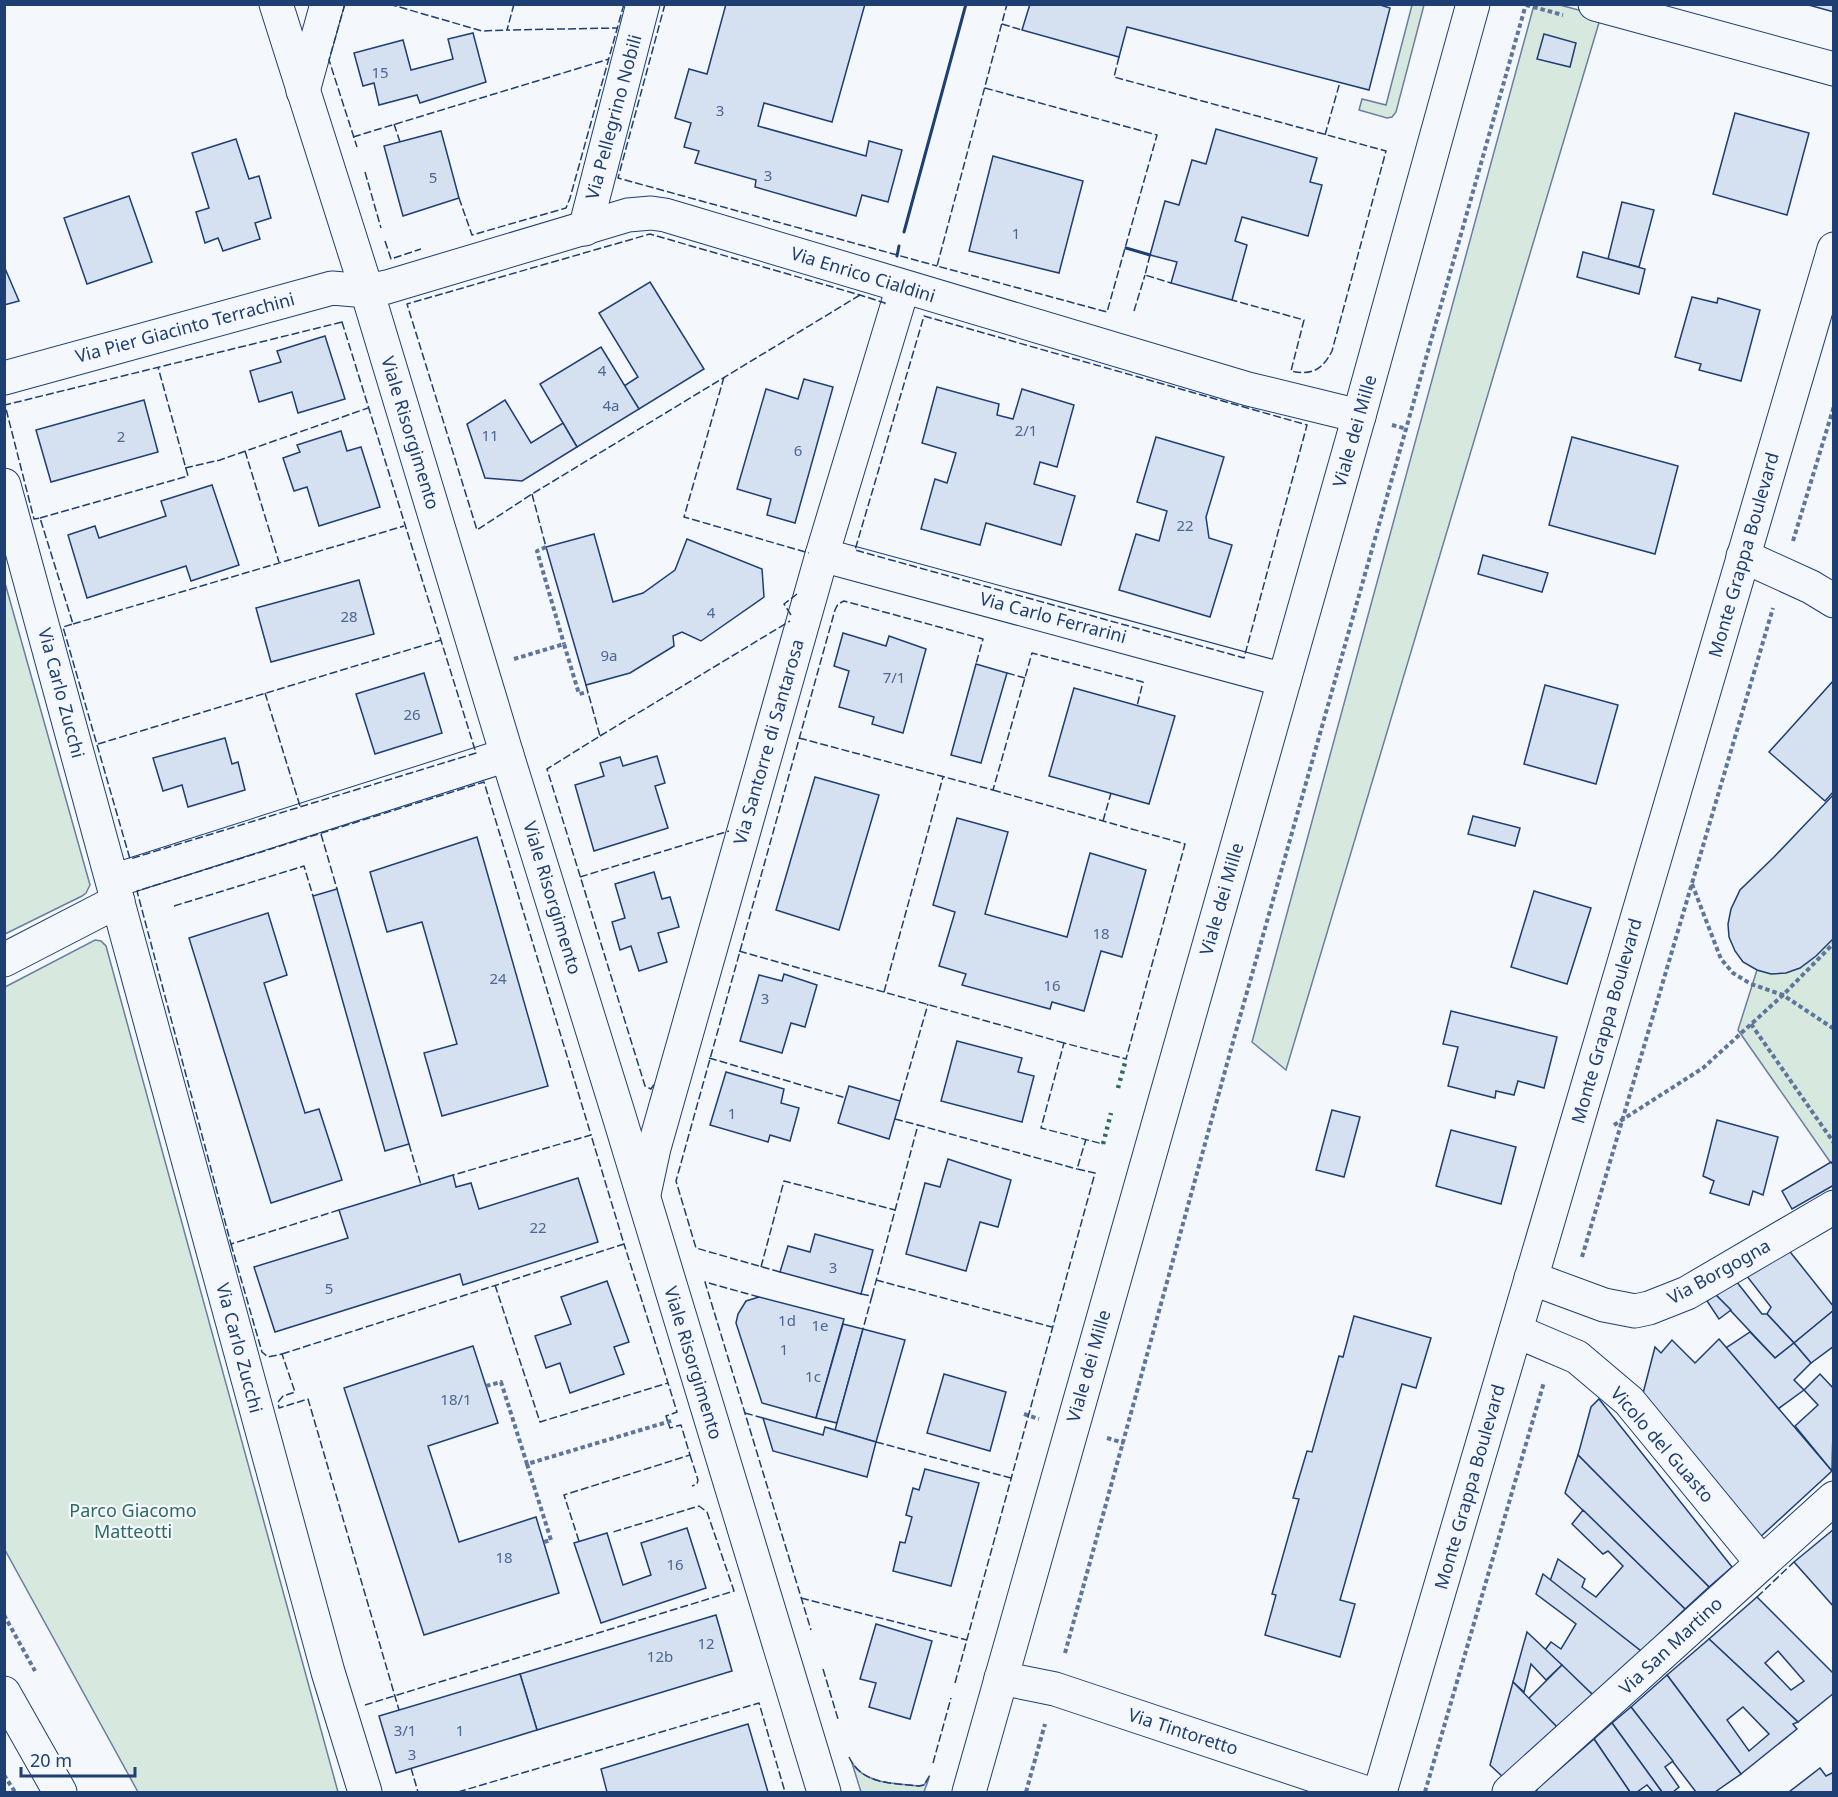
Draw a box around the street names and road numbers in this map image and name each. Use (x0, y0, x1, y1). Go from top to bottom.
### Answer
street label: Via Pellegrino Nobili (579, 31, 647, 202)
street label: Via Enrico Cialdini (788, 241, 938, 307)
street label: Via Pier Giacinto Terrachini (72, 286, 297, 368)
street label: Viale Risorgimento (376, 353, 446, 512)
street label: Viale dei Mille (1327, 372, 1382, 490)
street label: Monte Grappa Boulevard (1702, 449, 1784, 660)
street label: Via Carlo Ferrarini (977, 586, 1129, 648)
street label: Via Carlo Zucchi (33, 625, 91, 760)
street label: Via Santorre di Santarosa (727, 636, 809, 847)
street label: Viale Risorgimento (518, 818, 588, 977)
street label: Viale dei Mille (1194, 840, 1249, 958)
street label: Monte Grappa Boulevard (1565, 915, 1647, 1126)
street label: Via Borgogna (1663, 1233, 1774, 1309)
street label: Via Carlo Zucchi (211, 1280, 269, 1415)
street label: Viale Risorgimento (659, 1283, 729, 1442)
street label: Viale dei Mille (1061, 1307, 1116, 1425)
street label: Monte Grappa Boulevard (1428, 1381, 1510, 1592)
street label: Vicolo del Guasto (1606, 1381, 1720, 1507)
street label: Via San Martino (1613, 1591, 1727, 1699)
street label: Via Tintoretto (1125, 1702, 1241, 1760)

